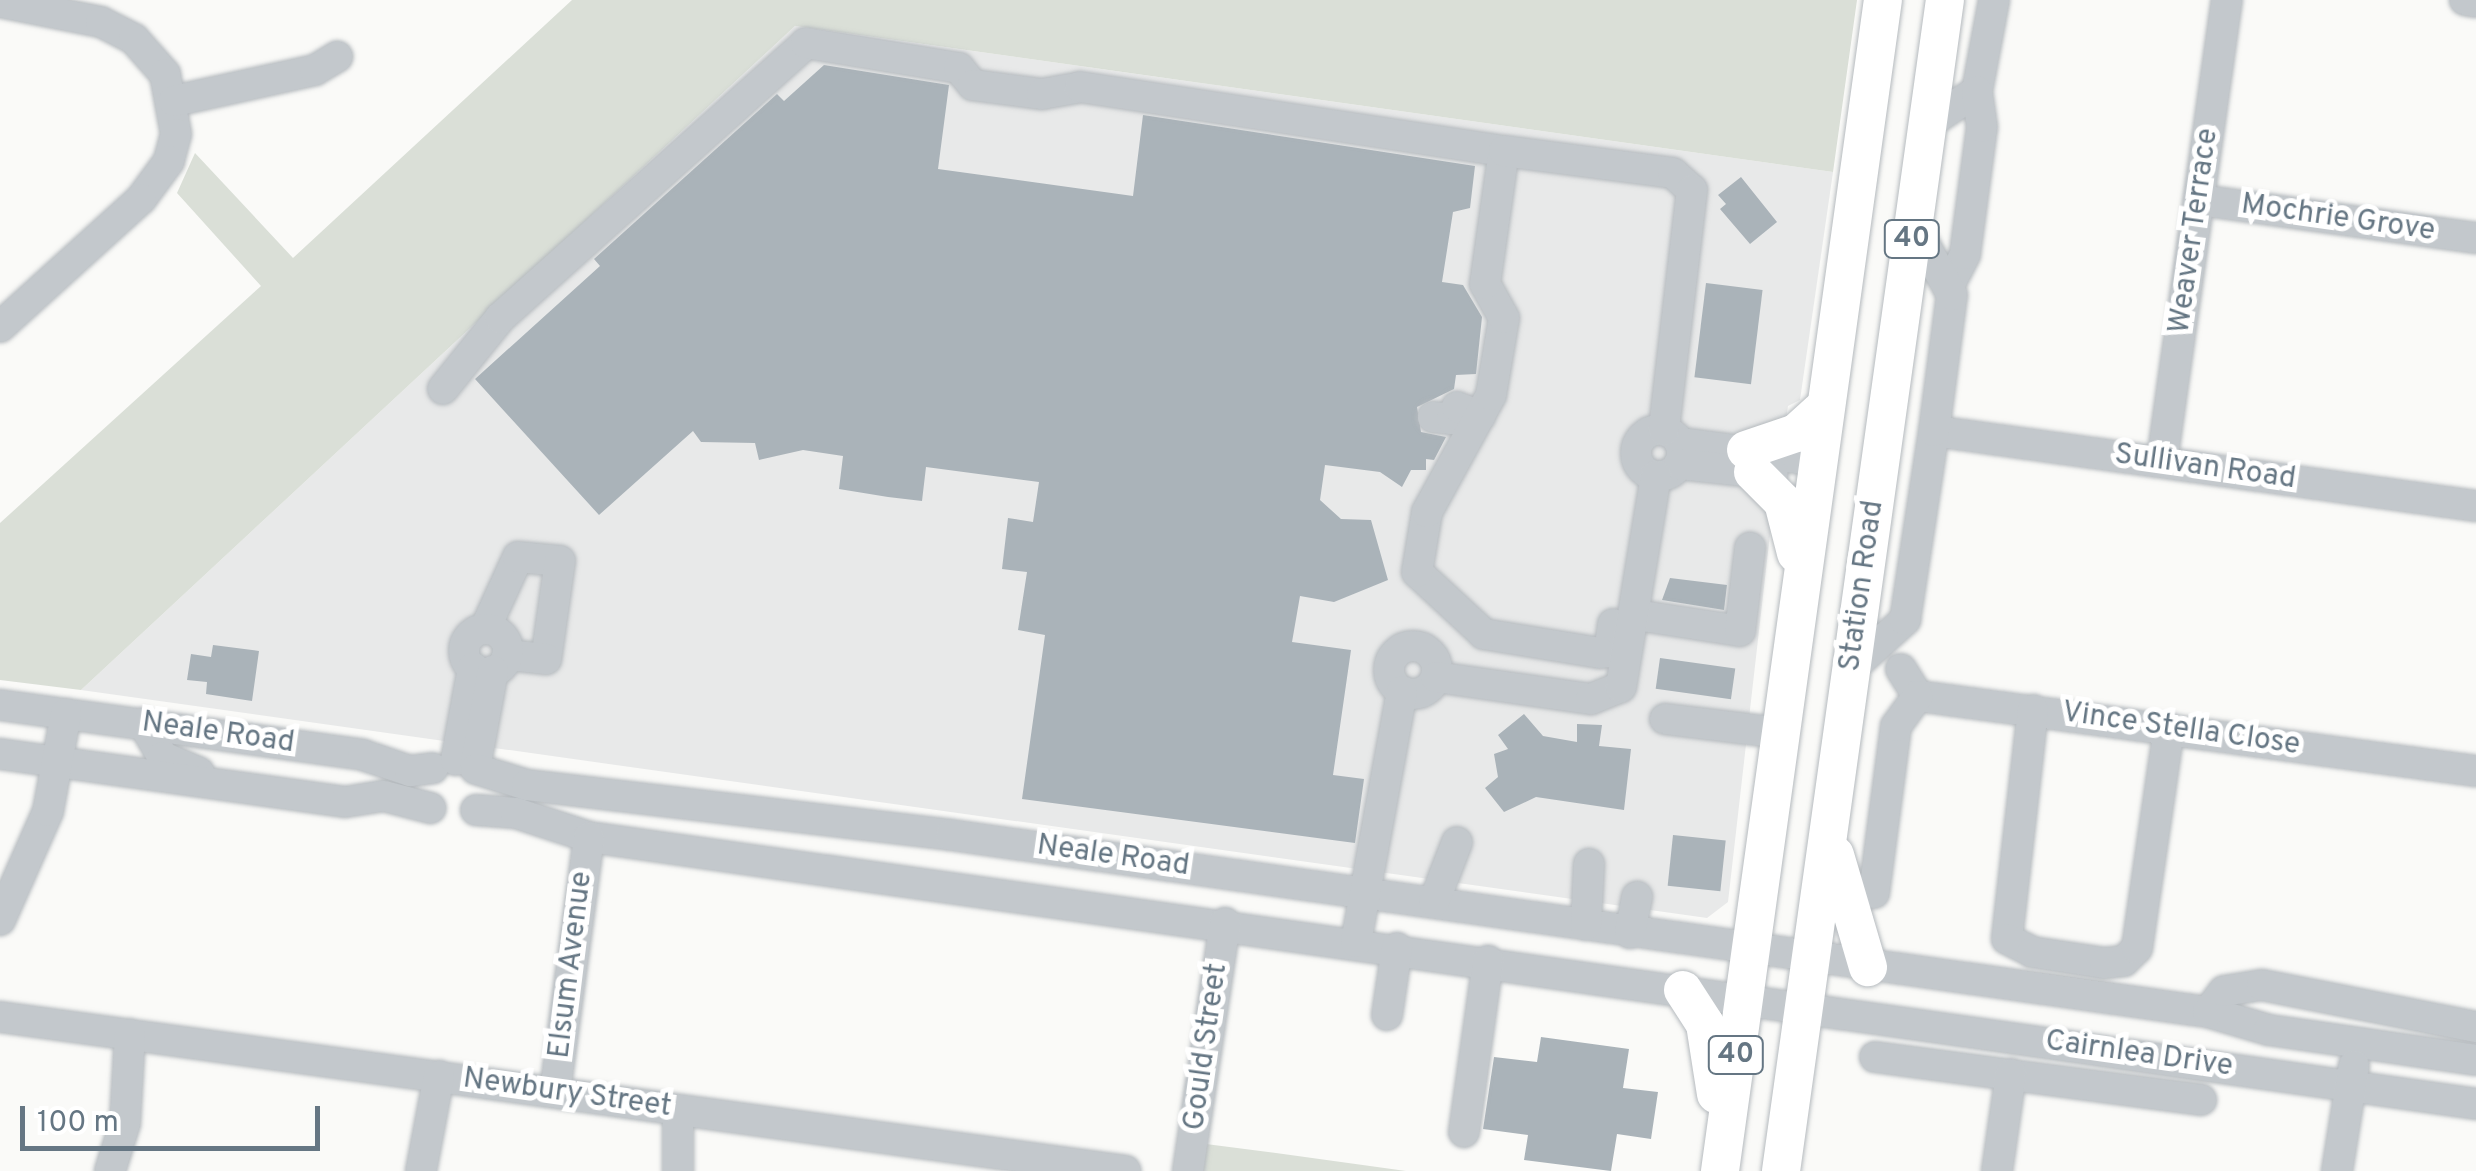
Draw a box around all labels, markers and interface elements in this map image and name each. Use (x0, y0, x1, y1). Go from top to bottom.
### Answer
street label: Weaver Terrace (2163, 125, 2227, 337)
street label: Mochrie Grove (2239, 188, 2437, 250)
road number: 40 (1882, 216, 1942, 262)
street label: Sullivan Road (2112, 437, 2298, 499)
street label: Station Road (1833, 498, 1893, 674)
street label: Vince Stella Close (2060, 695, 2302, 765)
street label: Neale Road (139, 705, 297, 763)
street label: Neale Road (1034, 828, 1192, 886)
street label: Elsum Avenue (543, 869, 601, 1061)
street label: Gould Street (1177, 961, 1237, 1133)
street label: Cairnlea Drive (2043, 1024, 2235, 1086)
road number: 40 (1706, 1032, 1766, 1078)
street label: Newbury Street (461, 1062, 673, 1126)
scale bar (25, 1086, 325, 1148)
text: 100 m (37, 1105, 119, 1142)

